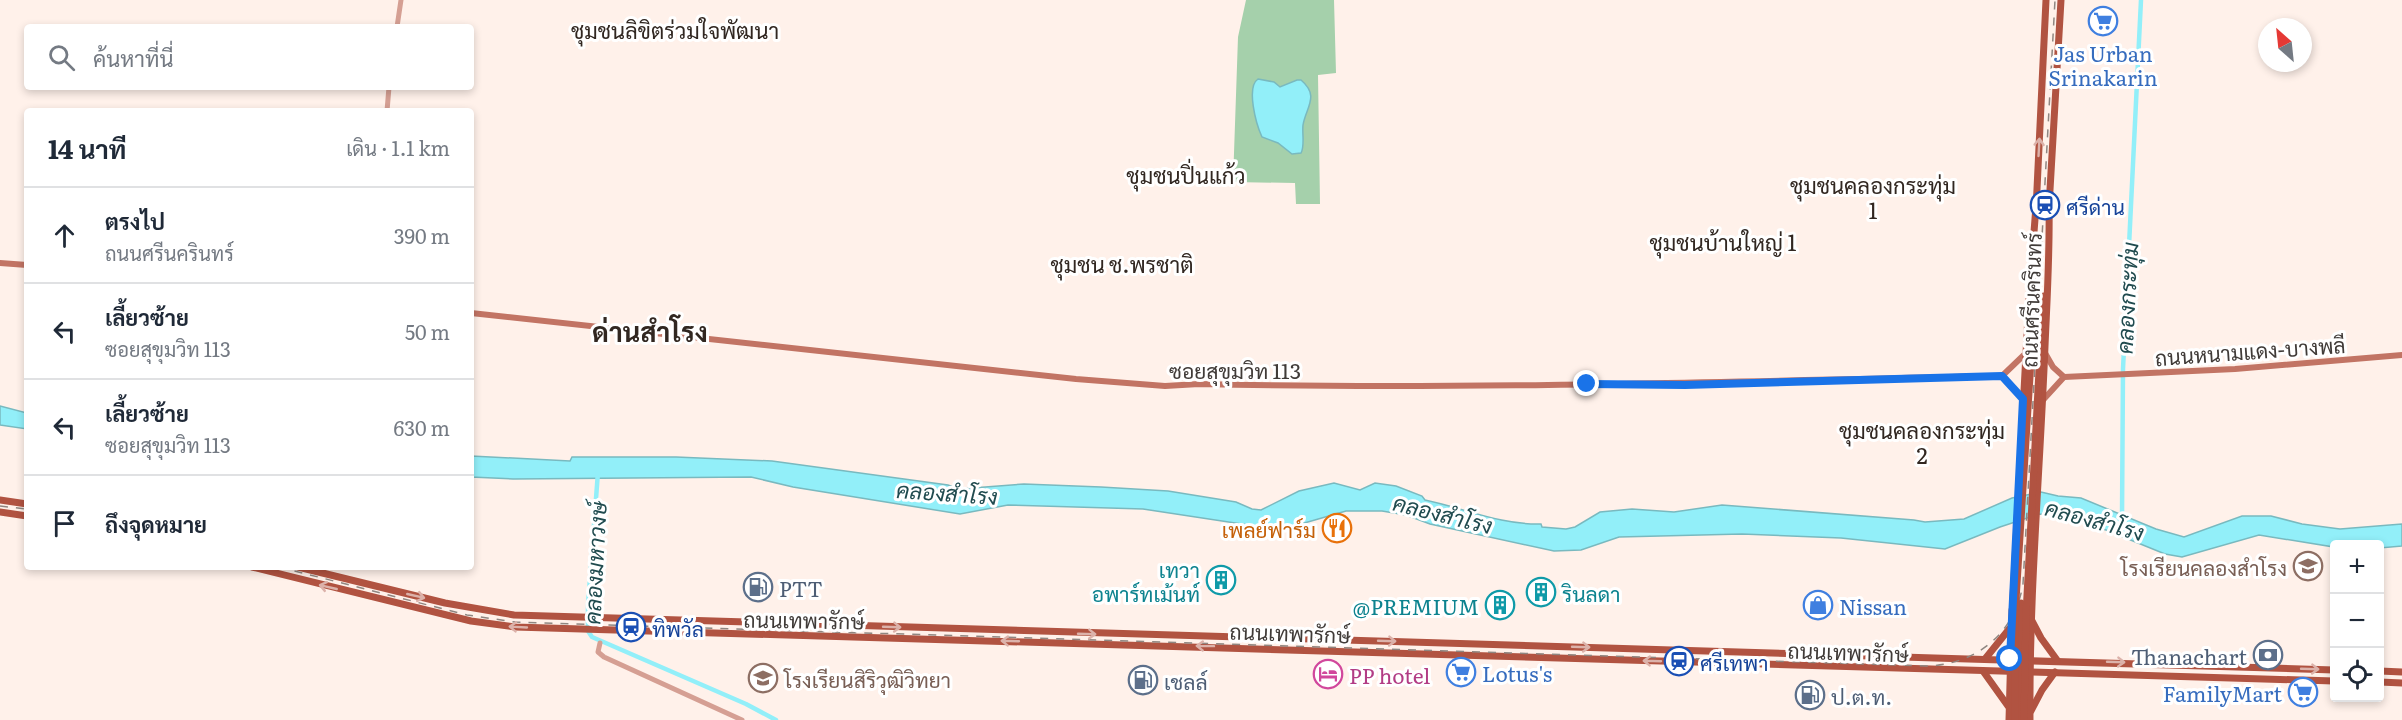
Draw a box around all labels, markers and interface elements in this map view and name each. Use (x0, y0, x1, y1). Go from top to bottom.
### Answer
supermarket icon: Jas Urban Srinakarin (2087, 5, 2119, 37)
district label: ชุมชนลิขิตร่วมใจพัฒนา (571, 13, 779, 47)
north arrow (2258, 18, 2312, 72)
search box (24, 24, 474, 90)
place label: Jas Urban Srinakarin (2048, 37, 2158, 92)
icon: search (45, 41, 78, 74)
text: ค้นหาที่นี่ (93, 41, 173, 74)
text: 14 นาที (48, 128, 126, 167)
text: เดิน · 1.1 km (346, 132, 450, 162)
one-way arrow (2033, 138, 2044, 158)
district label: ชุมชนปิ่นแก้ว (1126, 158, 1246, 192)
district label: ชุมชนคลองกระทุ่ม 1 (1790, 168, 1956, 226)
station icon: ศรีด่าน (2029, 189, 2061, 221)
place label: ศรีด่าน (2066, 190, 2125, 221)
text: ตรงไป (105, 204, 165, 237)
icon: ahead (48, 219, 81, 252)
text: 390 m (394, 220, 450, 250)
district label: ชุมชนบ้านใหญ่ 1 (1650, 225, 1797, 259)
street label: ถนนศรีนครินทร์ (2012, 232, 2048, 368)
text: ถนนศรีนครินทร์ (105, 237, 234, 267)
water label: คลองกระทุ่ม (2107, 241, 2146, 355)
district label: ชุมชน ช.พรชาติ (1050, 247, 1194, 281)
text: เลี้ยวซ้าย (105, 300, 189, 333)
district label: ด่านสำโรง (592, 310, 708, 350)
icon: left (48, 315, 81, 348)
text: 50 m (405, 316, 450, 346)
street label: ถนนหนามแดง-บางพลี (2154, 328, 2346, 372)
text: ซอยสุขุมวิท 113 (105, 333, 231, 363)
street label: ซอยสุขุมวิท 113 (1169, 354, 1301, 386)
route end (1573, 370, 1599, 396)
text: เลี้ยวซ้าย (105, 396, 189, 429)
icon: left (48, 411, 81, 444)
text: 630 m (393, 412, 450, 442)
district label: ชุมชนคลองกระทุ่ม 2 (1839, 413, 2005, 471)
text: ซอยสุขุมวิท 113 (105, 429, 231, 459)
water label: คลองสำโรง (895, 472, 999, 512)
water label: คลองสำโรง (1390, 485, 1496, 541)
water label: คลองสำโรง (2042, 490, 2148, 548)
water label: คลองมหาวงษ์ (574, 498, 614, 625)
icon: arrive (48, 507, 81, 540)
text: ถึงจุดหมาย (105, 507, 207, 540)
restaurant icon: เพลย์ฟาร์ม (1321, 512, 1353, 544)
place label: เพลย์ฟาร์ม (1222, 513, 1316, 544)
map controls (2330, 540, 2384, 702)
button: + (2330, 540, 2384, 594)
school or university icon: โรงเรียนคลองสำโรง (2292, 550, 2324, 582)
place label: โรงเรียนคลองสำโรง (2120, 551, 2287, 582)
place label: เทวา อพาร์ทเม้นท์ (1092, 553, 1200, 608)
building icon: เทวา อพาร์ทเม้นท์ (1205, 564, 1237, 596)
fuel station icon: PTT (742, 571, 774, 603)
place label: PTT (779, 572, 823, 603)
building icon: รินลดา (1525, 576, 1557, 608)
place label: รินลดา (1561, 577, 1620, 608)
one-way arrow (319, 580, 338, 592)
building icon: @PREMIUM (1484, 589, 1516, 621)
shop icon: Nissan (1802, 589, 1834, 621)
place label: @PREMIUM (1352, 590, 1479, 621)
place label: Nissan (1839, 590, 1907, 621)
one-way arrow (406, 591, 425, 603)
button: − (2330, 594, 2384, 648)
street label: ถนนเทพารักษ์ (743, 602, 866, 636)
station icon: ทิพวัล (615, 611, 647, 643)
place label: ทิพวัล (652, 612, 704, 643)
street label: ถนนเทพารักษ์ (1229, 614, 1352, 650)
one-way arrow (509, 622, 529, 633)
one-way arrow (881, 622, 901, 633)
one-way arrow (1076, 628, 1096, 639)
street label: ถนนเทพารักษ์ (1787, 633, 1910, 669)
one-way arrow (1001, 636, 1021, 647)
one-way arrow (1376, 636, 1396, 647)
bank icon: Thanachart (2252, 639, 2284, 671)
one-way arrow (1196, 640, 1216, 652)
place label: Thanachart (2131, 640, 2248, 671)
one-way arrow (1571, 641, 1591, 653)
station icon: ศรีเทพา (1663, 645, 1695, 677)
route start (1996, 645, 2022, 671)
place label: ศรีเทพา (1700, 646, 1768, 677)
button: locate (2330, 648, 2384, 702)
one-way arrow (1642, 655, 1662, 667)
supermarket icon: Lotus's (1445, 656, 1477, 688)
one-way arrow (2105, 656, 2125, 668)
place label: Lotus's (1482, 657, 1552, 688)
hotel icon: PP hotel (1312, 658, 1344, 690)
place label: PP hotel (1349, 659, 1430, 690)
school or university icon: โรงเรียนสิริวุฒิวิทยา (747, 662, 779, 694)
place label: โรงเรียนสิริวุฒิวิทยา (783, 663, 951, 695)
one-way arrow (2300, 663, 2320, 674)
fuel station icon: เชลล์ (1127, 664, 1159, 696)
place label: เชลล์ (1164, 665, 1208, 696)
supermarket icon: FamilyMart (2287, 676, 2319, 708)
place label: FamilyMart (2163, 677, 2283, 708)
fuel station icon: ป.ต.ท. (1794, 679, 1826, 711)
place label: ป.ต.ท. (1831, 680, 1892, 711)

